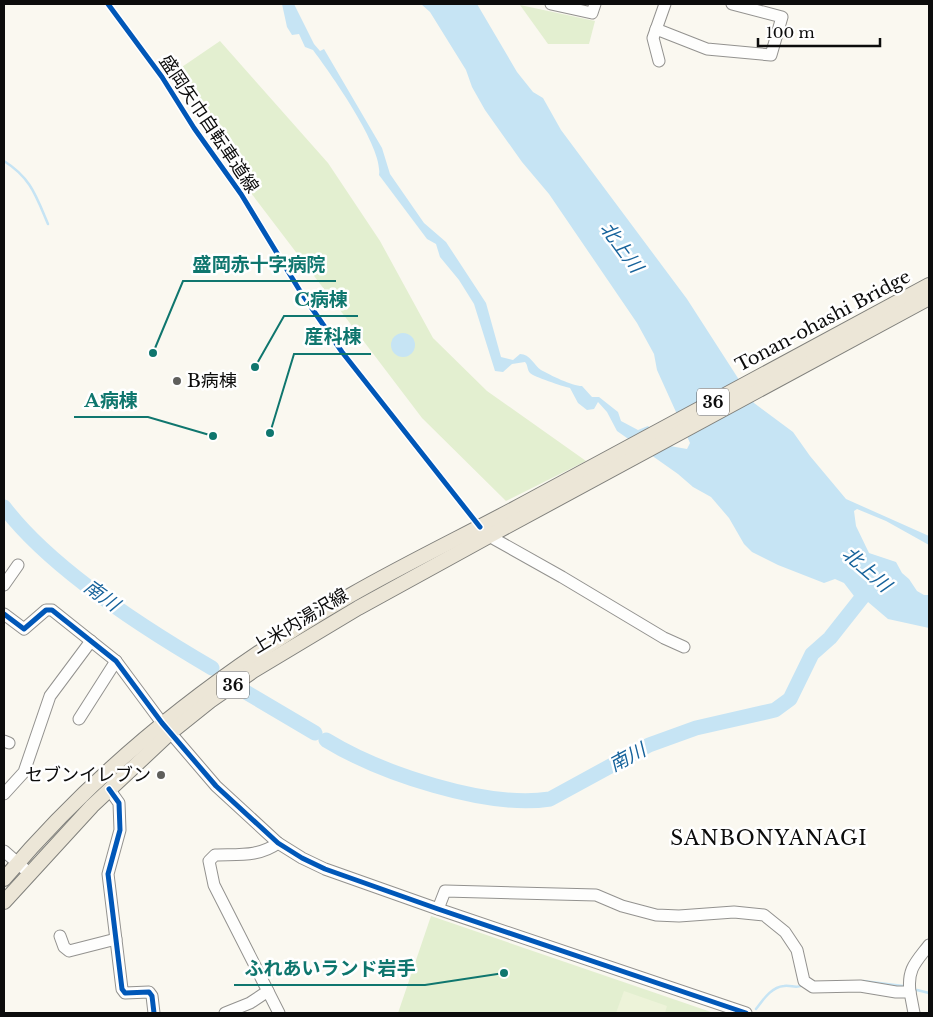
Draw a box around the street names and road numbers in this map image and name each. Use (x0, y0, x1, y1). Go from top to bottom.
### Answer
street label: 盛岡矢巾自転車道線 (155, 51, 263, 197)
street label: Tonan-ohashi Bridge (732, 266, 914, 376)
road number: 36 (697, 388, 729, 416)
street label: 上米内湯沢線 (248, 584, 352, 658)
road number: 36 (217, 672, 249, 698)

